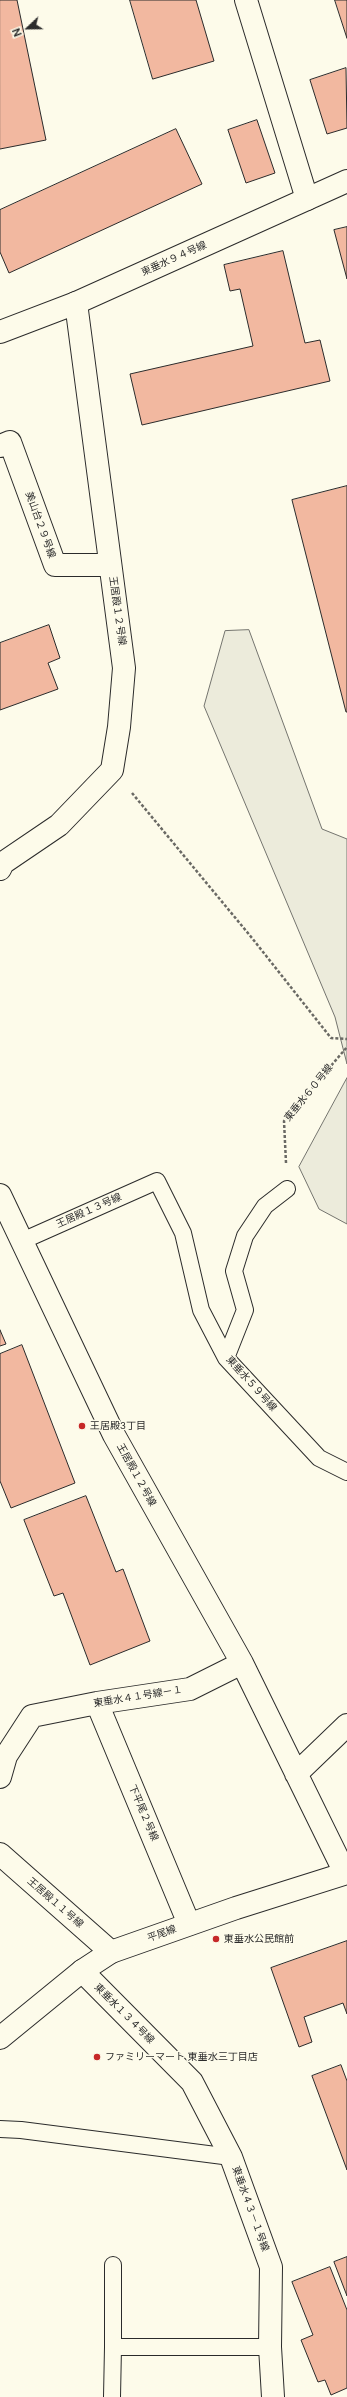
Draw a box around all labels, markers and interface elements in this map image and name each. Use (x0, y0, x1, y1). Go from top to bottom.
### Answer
north arrow (8, 8, 48, 48)
text: N (9, 26, 25, 39)
street label: 東垂水９４号線 (140, 239, 208, 279)
street label: 美山台２９号線 (22, 490, 58, 560)
street label: 王居殿１２号線 (106, 576, 128, 646)
street label: 東垂水６０号線 (282, 1062, 336, 1124)
street label: 王居殿１３号線 (55, 1191, 123, 1231)
street label: 東垂水５９号線 (223, 1354, 279, 1414)
place label: 王居殿3丁目 (90, 1420, 146, 1432)
marker: 王居殿3丁目 (77, 1421, 87, 1431)
street label: 王居殿１２号線 (114, 1441, 158, 1509)
street label: 東垂水４１号線－１ (93, 1684, 183, 1710)
street label: 下平尾２号線 (126, 1783, 160, 1843)
street label: 王居殿１１号線 (25, 1876, 85, 1930)
street label: 平尾線 (146, 1923, 178, 1945)
place label: 東垂水公民館前 (224, 1933, 294, 1945)
marker: 東垂水公民館前 (211, 1934, 221, 1944)
street label: 東垂水１３４号線 (91, 1981, 157, 2047)
place label: ファミリーマート 東垂水三丁目店 (105, 2051, 258, 2063)
marker: ファミリーマート 東垂水三丁目店 (92, 2052, 102, 2062)
street label: 東垂水４３－１号線 (229, 2165, 271, 2253)

